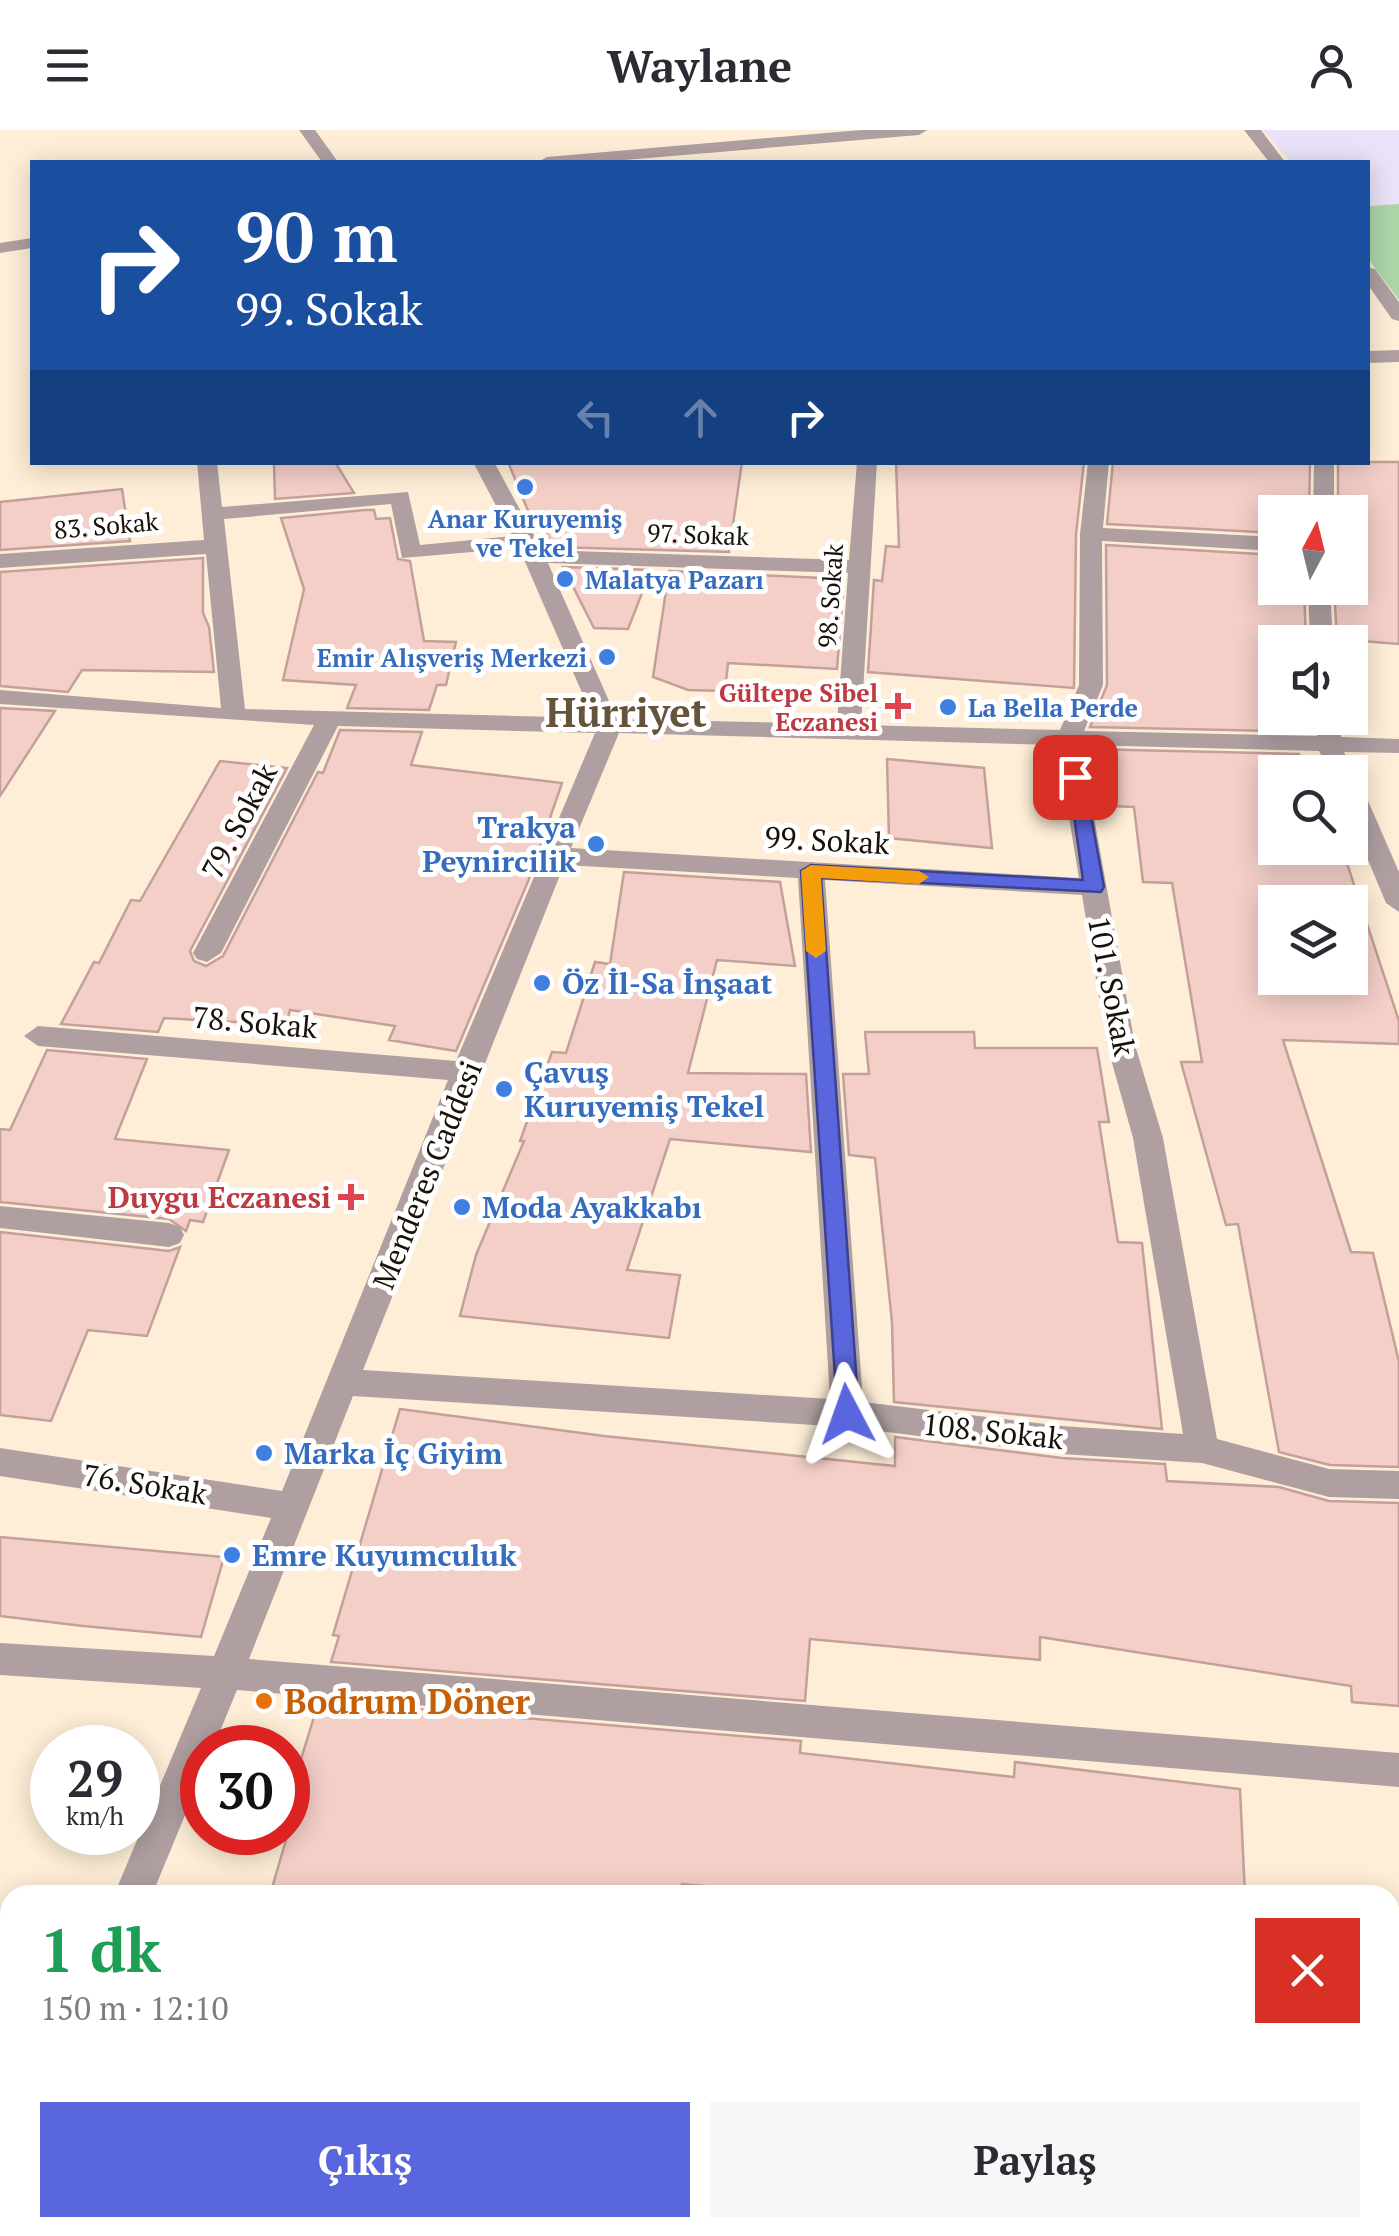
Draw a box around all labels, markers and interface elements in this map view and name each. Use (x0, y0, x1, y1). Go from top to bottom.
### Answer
text: Waylane (607, 35, 792, 95)
icon: menu (40, 38, 95, 93)
icon: person (1304, 38, 1359, 93)
text: 90 m (235, 189, 398, 282)
icon: right (70, 200, 200, 330)
text: 99. Sokak (235, 278, 423, 338)
icon: left (568, 390, 623, 445)
icon: ahead (673, 390, 728, 445)
icon: right (778, 390, 833, 445)
marker: Anar Kuruyemiş ve Tekel (514, 476, 536, 498)
north arrow (1258, 495, 1368, 605)
map controls (1258, 495, 1368, 995)
place label: Anar Kuruyemiş ve Tekel (428, 502, 622, 564)
street label: 83. Sokak (53, 504, 160, 546)
street label: 97. Sokak (647, 516, 750, 552)
street label: 98. Sokak (810, 543, 850, 649)
place label: Malatya Pazarı (585, 563, 764, 596)
marker: Malatya Pazarı (554, 568, 576, 590)
button: sound (1258, 625, 1368, 735)
place label: Emir Alışveriş Merkezi (317, 641, 587, 674)
marker: Emir Alışveriş Merkezi (596, 646, 618, 668)
place label: Gültepe Sibel Eczanesi (719, 676, 878, 738)
district label: Hürriyet (545, 685, 707, 738)
place label: La Bella Perde (968, 691, 1138, 724)
marker: Gültepe Sibel Eczanesi (887, 695, 909, 717)
marker: La Bella Perde (937, 696, 959, 718)
pin (1033, 735, 1118, 820)
icon: arrive (1048, 750, 1103, 805)
button: search (1258, 755, 1368, 865)
street label: 79. Sokak (192, 756, 286, 886)
place label: Trakya Peynircilik (422, 807, 577, 881)
street label: 99. Sokak (763, 817, 891, 863)
marker: Trakya Peynircilik (585, 833, 607, 855)
button: layers (1258, 885, 1368, 995)
street label: 101. Sokak (1079, 913, 1145, 1060)
place label: Öz İl-Sa İnşaat (562, 963, 773, 1003)
marker: Öz İl-Sa İnşaat (531, 972, 553, 994)
street label: 78. Sokak (191, 997, 320, 1047)
place label: Çavuş Kuruyemiş Tekel (524, 1052, 764, 1126)
street label: Menderes Caddesi (363, 1055, 491, 1295)
marker: Çavuş Kuruyemiş Tekel (493, 1078, 515, 1100)
place label: Duygu Eczanesi (108, 1177, 331, 1217)
marker: Duygu Eczanesi (340, 1186, 362, 1208)
place label: Moda Ayakkabı (482, 1187, 702, 1227)
marker: Moda Ayakkabı (451, 1196, 473, 1218)
position arrow (795, 1362, 899, 1466)
street label: 108. Sokak (921, 1404, 1066, 1458)
place label: Marka İç Giyim (284, 1433, 503, 1473)
marker: Marka İç Giyim (253, 1442, 275, 1464)
street label: 76. Sokak (80, 1454, 210, 1514)
place label: Emre Kuyumculuk (252, 1535, 517, 1575)
marker: Emre Kuyumculuk (221, 1544, 243, 1566)
place label: Bodrum Döner (284, 1678, 530, 1724)
marker: Bodrum Döner (253, 1690, 275, 1712)
speed limit sign: 30 (180, 1725, 310, 1855)
text: 29 (67, 1745, 123, 1811)
text: km/h (66, 1799, 124, 1832)
text: 1 dk (40, 1910, 161, 1989)
button: close (1255, 1918, 1360, 2023)
text: 150 m · 12:10 (40, 1987, 228, 2029)
button: Çıkış (40, 2102, 690, 2217)
button: Paylaş (710, 2102, 1360, 2217)

